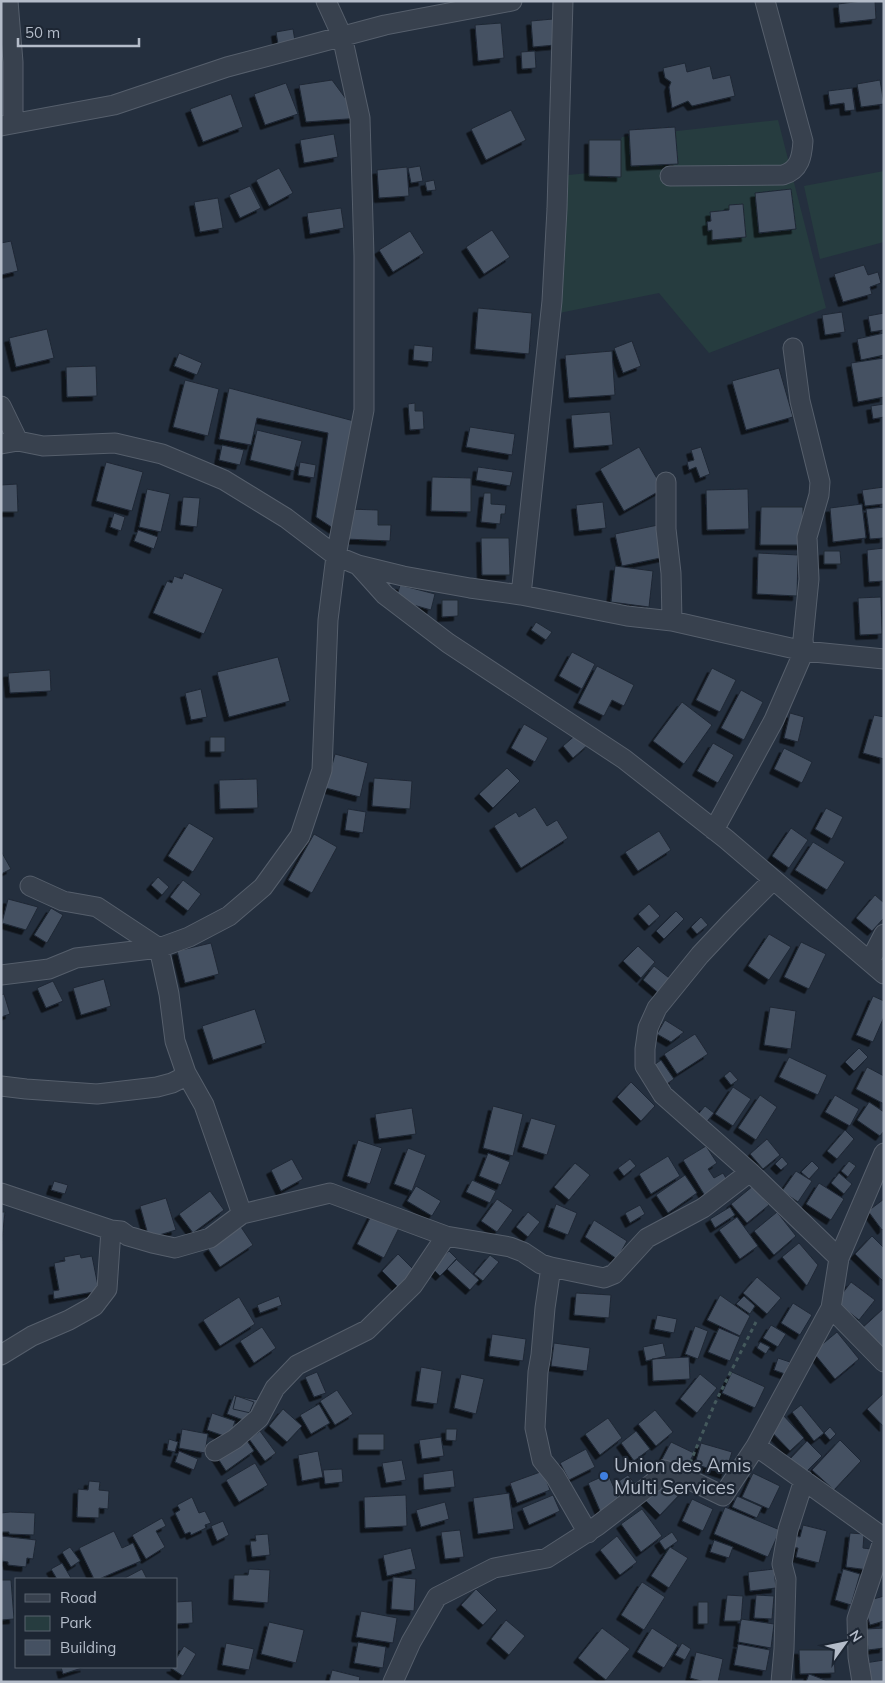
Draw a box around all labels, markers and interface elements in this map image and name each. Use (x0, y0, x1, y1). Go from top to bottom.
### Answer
scale bar (18, 15, 139, 47)
text: 50 m (25, 23, 60, 42)
place label: Union des Amis Multi Services (614, 1453, 751, 1499)
marker: Union des Amis Multi Services (598, 1470, 610, 1482)
legend (15, 1578, 178, 1668)
text: Road (60, 1588, 97, 1607)
text: Park (60, 1613, 92, 1632)
north arrow (820, 1618, 870, 1668)
text: N (845, 1627, 866, 1645)
text: Building (60, 1638, 116, 1657)

